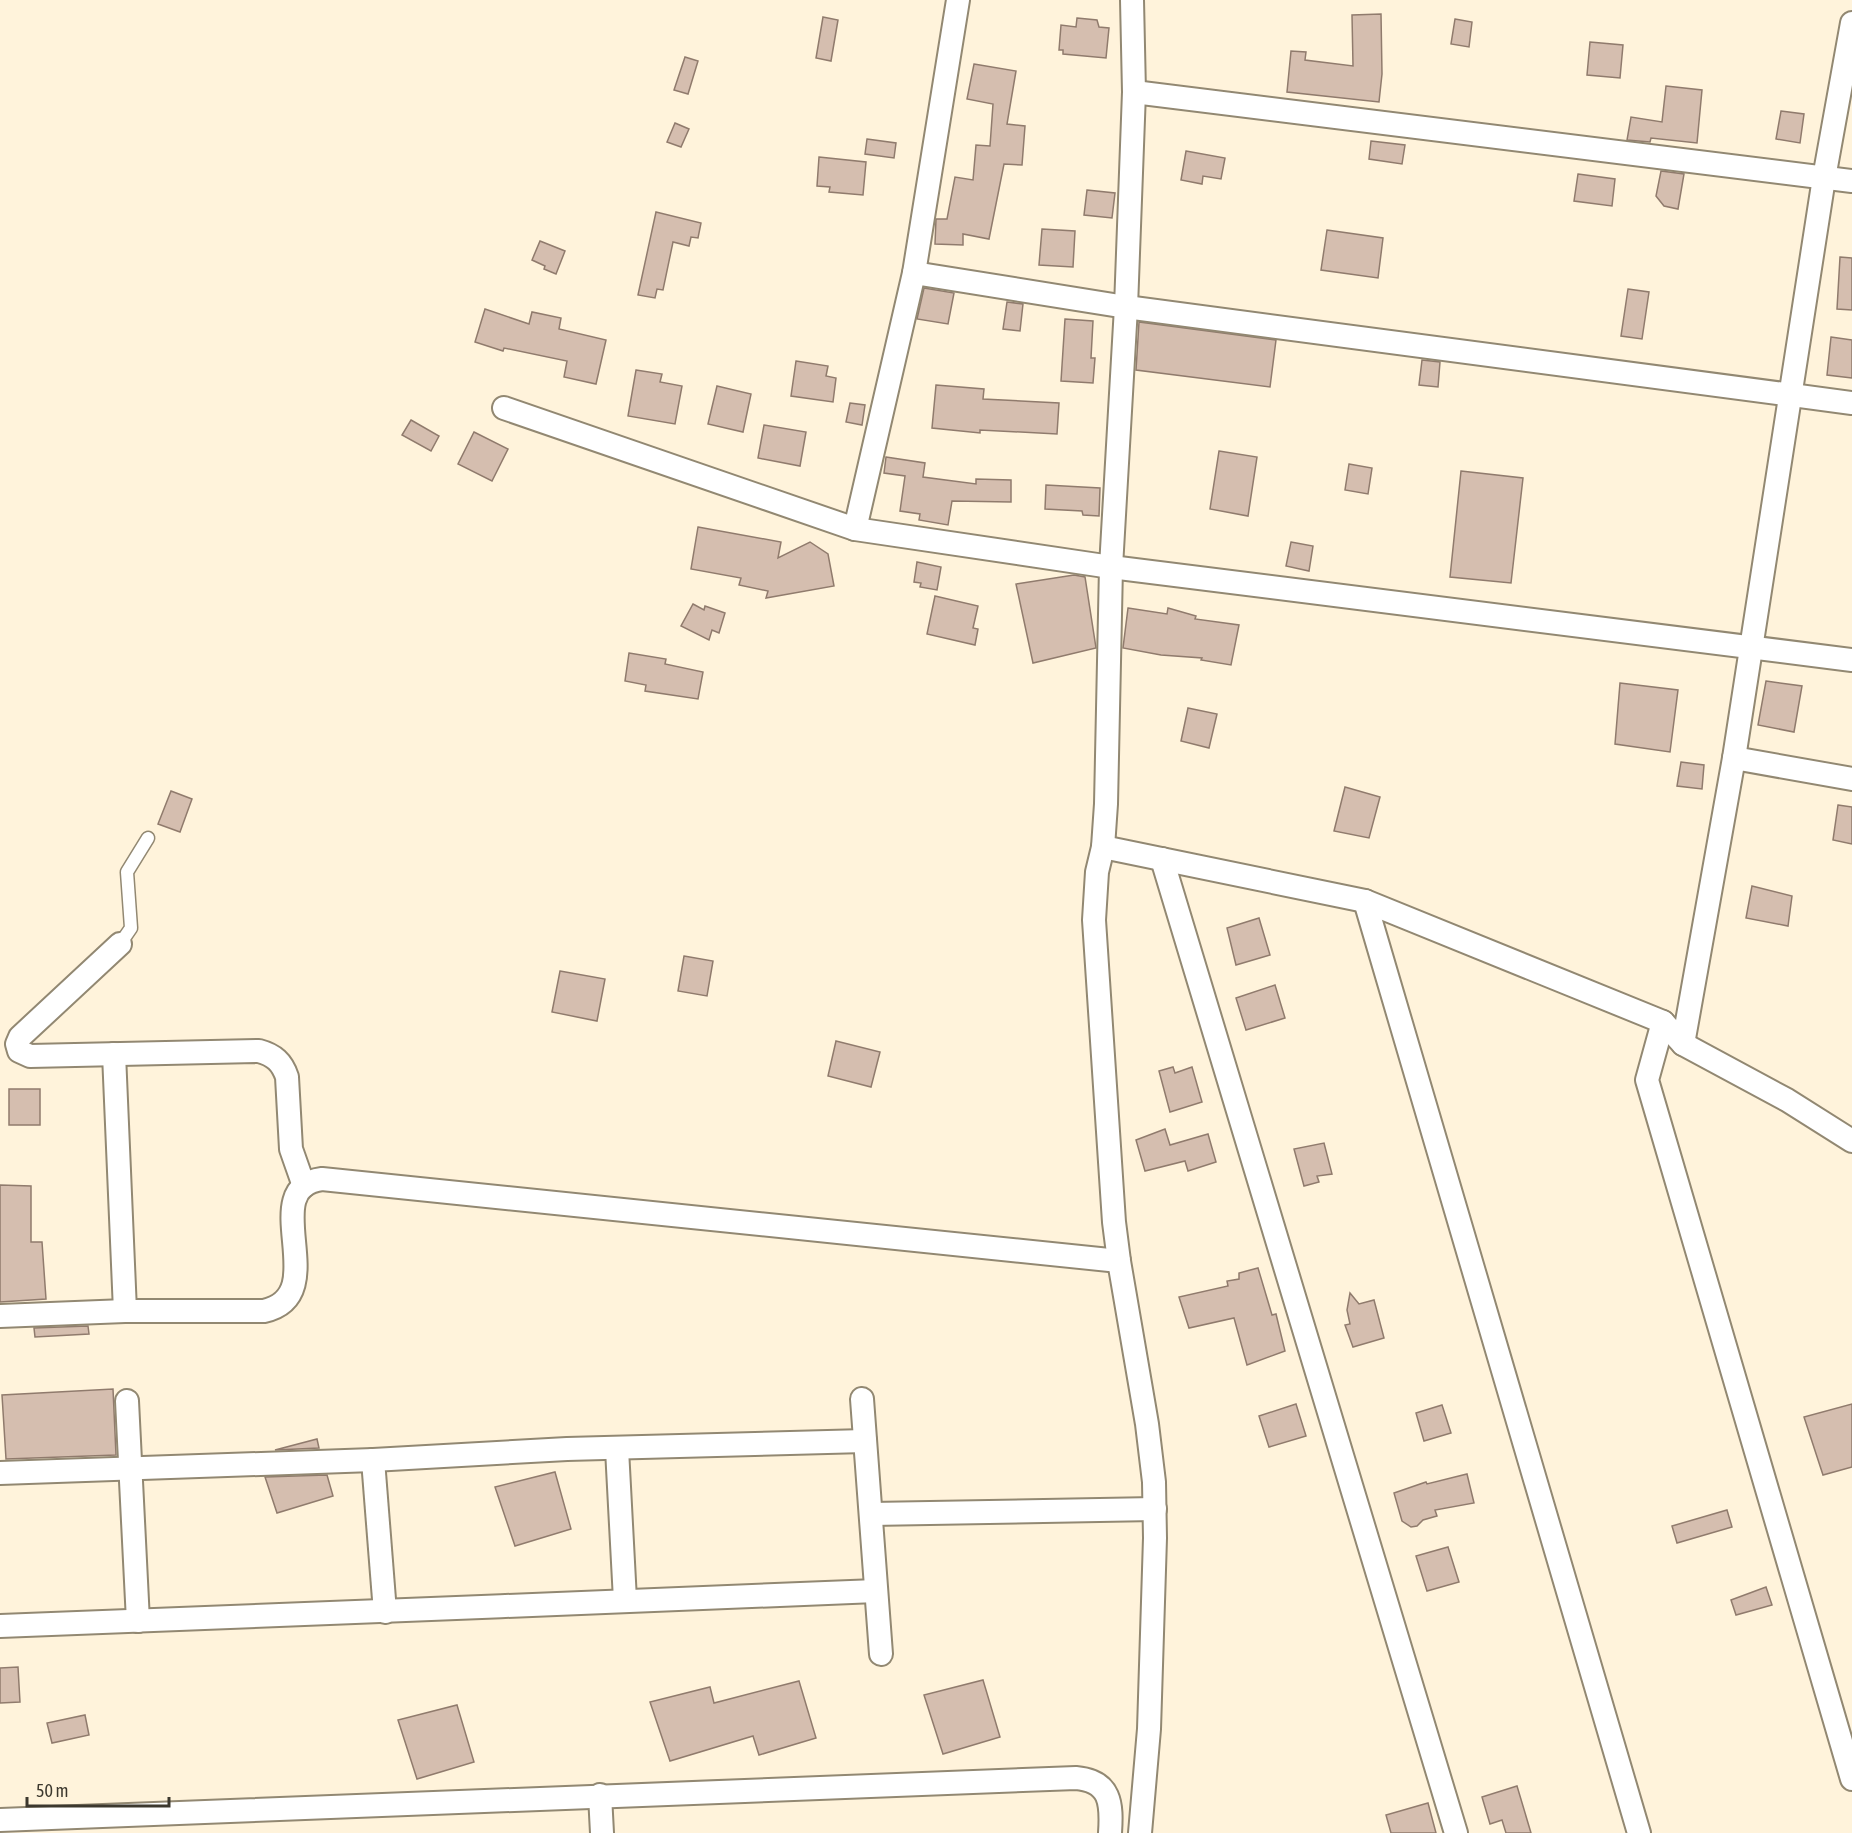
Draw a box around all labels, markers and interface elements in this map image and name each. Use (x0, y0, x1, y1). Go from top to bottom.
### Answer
scale bar (27, 1770, 170, 1808)
text: 50 m (36, 1780, 68, 1801)

